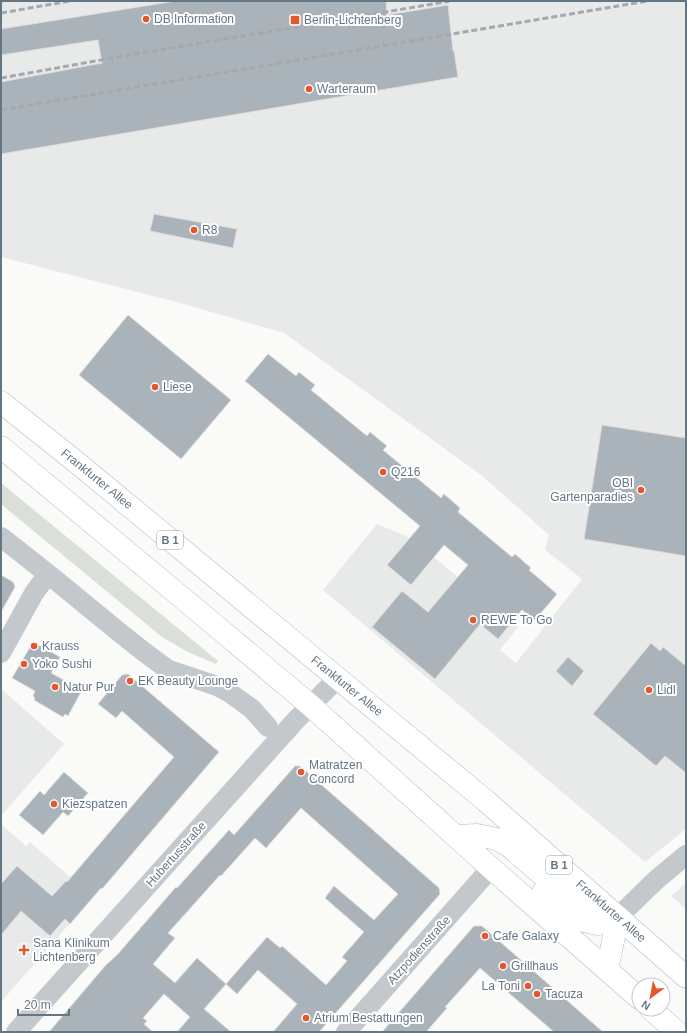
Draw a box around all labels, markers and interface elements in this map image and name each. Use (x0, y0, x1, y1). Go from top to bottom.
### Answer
place label: DB Information (154, 12, 234, 26)
place label: Berlin-Lichtenberg (304, 13, 401, 27)
marker: DB Information (141, 14, 151, 24)
marker: Berlin-Lichtenberg (289, 14, 301, 26)
place label: Warteraum (317, 82, 376, 96)
marker: Warteraum (304, 84, 314, 94)
place label: R8 (202, 223, 218, 237)
marker: R8 (189, 225, 199, 235)
place label: Liese (163, 380, 192, 394)
marker: Liese (150, 382, 160, 392)
street label: Frankfurter Allee (58, 446, 136, 512)
place label: Q216 (391, 465, 421, 479)
marker: Q216 (378, 467, 388, 477)
place label: OBI Gartenparadies (550, 476, 633, 504)
marker: OBI Gartenparadies (636, 485, 646, 495)
road number: B 1 (157, 531, 183, 549)
place label: REWE To Go (481, 613, 552, 627)
marker: REWE To Go (468, 615, 478, 625)
place label: Krauss (42, 639, 79, 653)
marker: Krauss (29, 641, 39, 651)
street label: Frankfurter Allee (308, 653, 386, 719)
place label: Yoko Sushi (32, 657, 92, 671)
marker: Yoko Sushi (19, 659, 29, 669)
place label: EK Beauty Lounge (138, 674, 238, 688)
marker: EK Beauty Lounge (125, 676, 135, 686)
place label: Natur Pur (63, 680, 114, 694)
marker: Natur Pur (50, 682, 60, 692)
place label: Lidl (657, 683, 676, 697)
marker: Lidl (644, 685, 654, 695)
place label: Matratzen Concord (309, 758, 362, 786)
marker: Matratzen Concord (296, 767, 306, 777)
place label: Kiezspatzen (62, 797, 127, 811)
marker: Kiezspatzen (49, 799, 59, 809)
street label: Hubertusstraße (143, 818, 209, 889)
road number: B 1 (546, 856, 572, 874)
street label: Frankfurter Allee (573, 877, 649, 945)
street label: Atzpodienstraße (385, 913, 454, 987)
place label: Cafe Galaxy (493, 929, 559, 943)
marker: Cafe Galaxy (480, 931, 490, 941)
place label: Sana Klinikum Lichtenberg (33, 936, 110, 964)
marker: Sana Klinikum Lichtenberg (18, 944, 30, 956)
place label: Grillhaus (511, 959, 558, 973)
marker: Grillhaus (498, 961, 508, 971)
north arrow (631, 977, 671, 1017)
place label: La Toni (482, 979, 520, 993)
marker: La Toni (523, 981, 533, 991)
place label: Tacuza (545, 987, 583, 1001)
marker: Tacuza (532, 989, 542, 999)
scale bar (18, 991, 69, 1017)
text: 20 m (24, 998, 51, 1012)
text: N (639, 998, 652, 1013)
place label: Atrium Bestattungen (314, 1011, 423, 1025)
marker: Atrium Bestattungen (301, 1013, 311, 1023)

